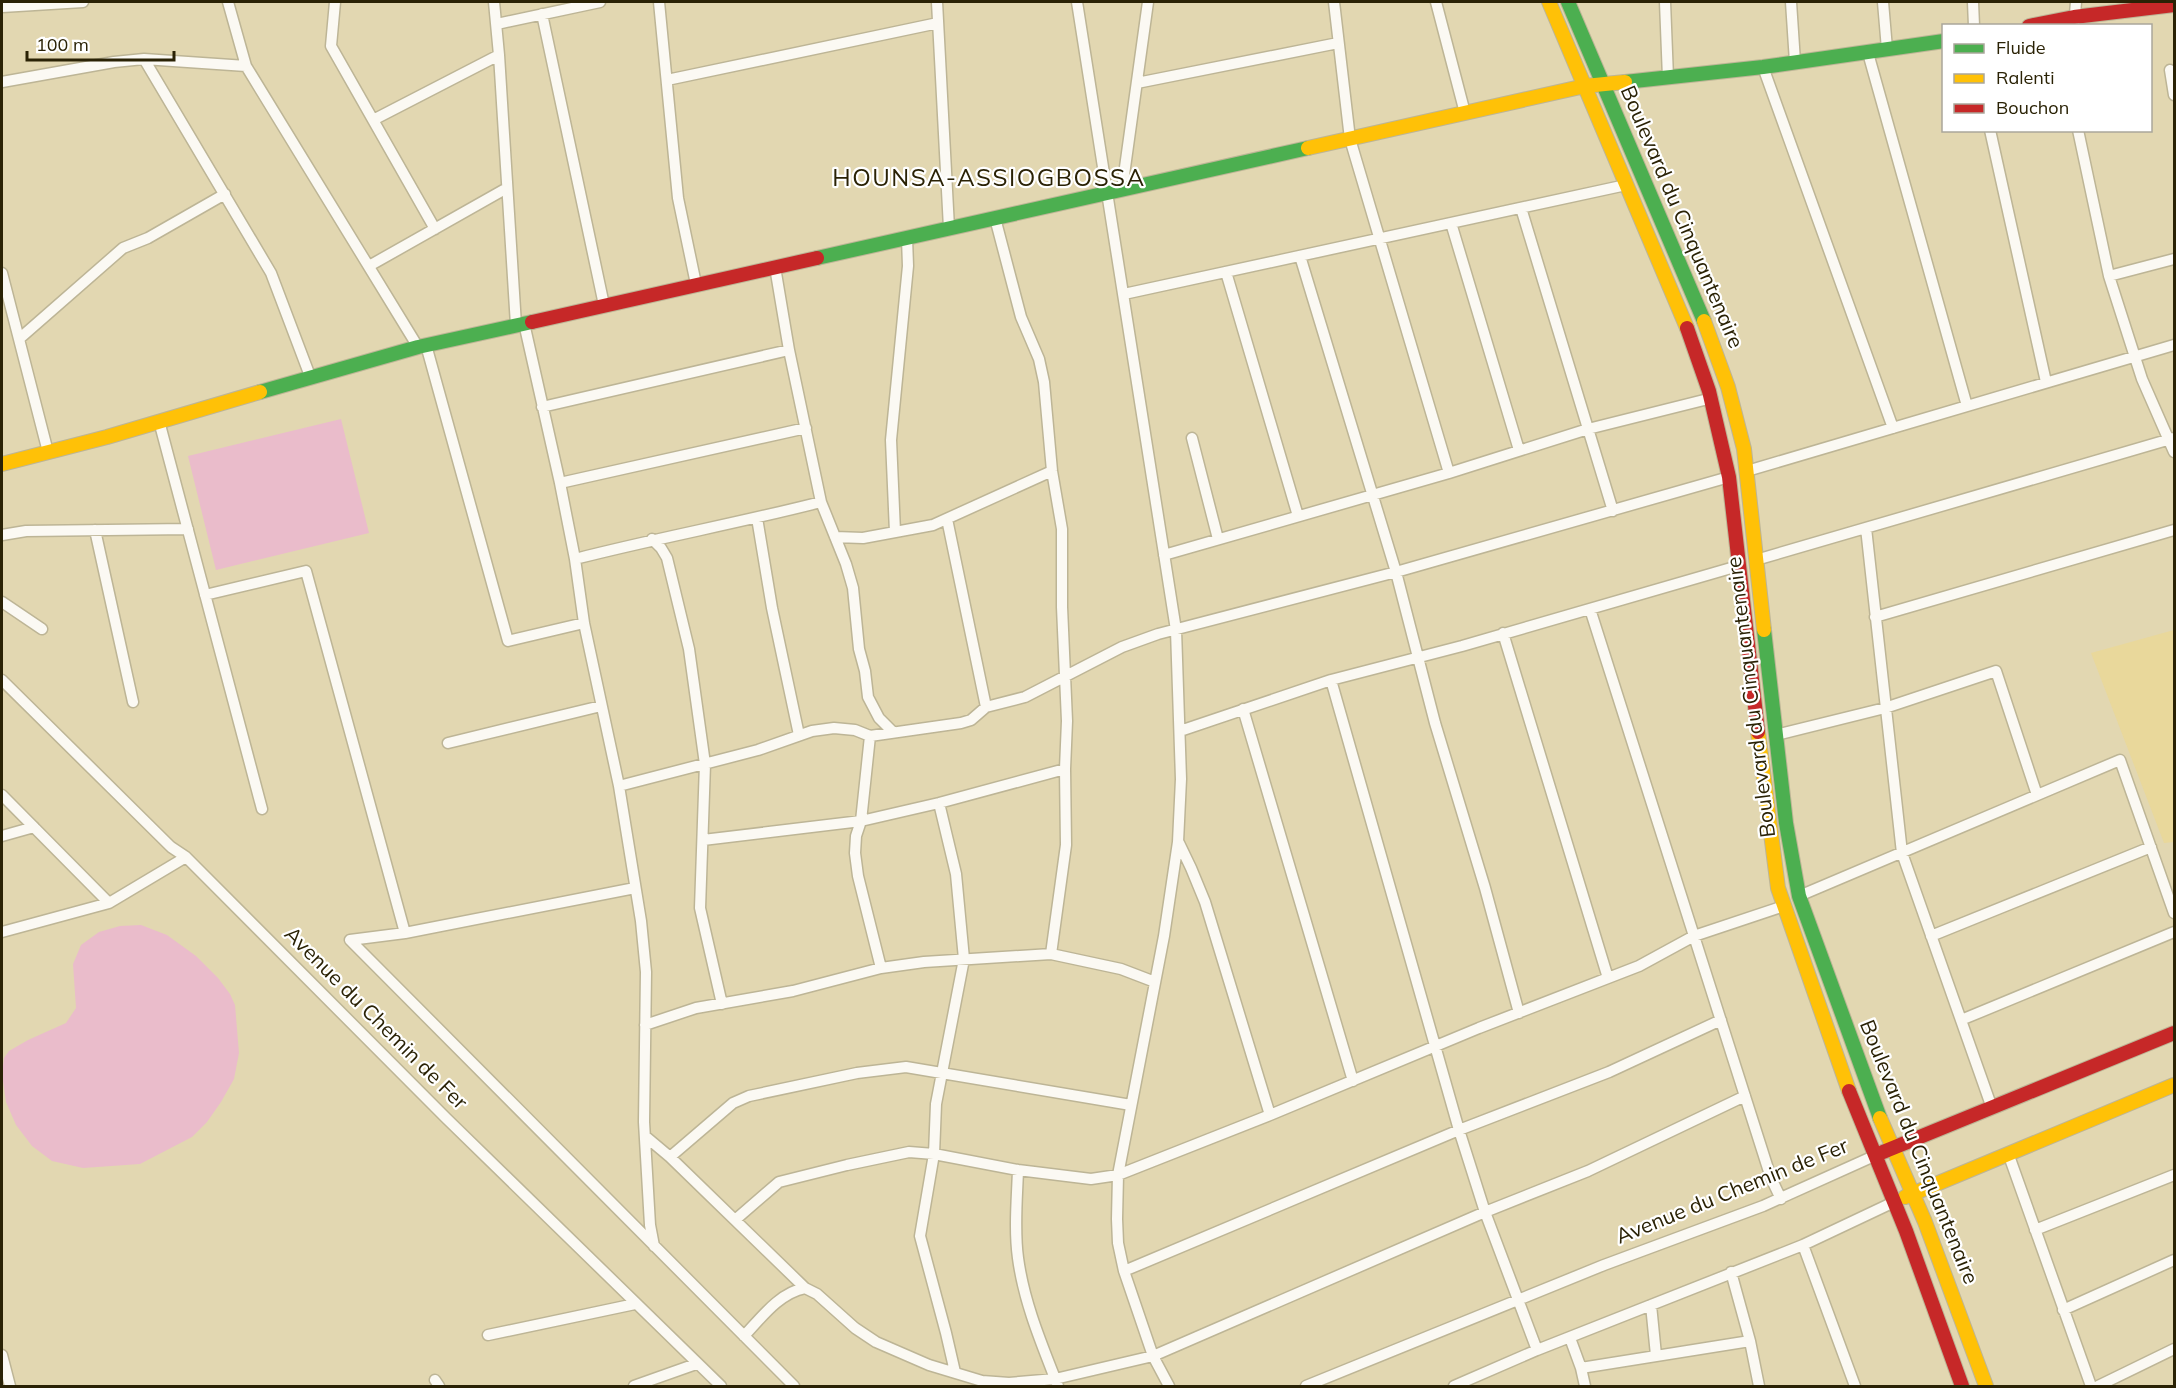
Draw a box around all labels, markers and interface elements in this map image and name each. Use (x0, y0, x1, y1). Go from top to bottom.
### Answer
scale bar (27, 24, 174, 62)
legend (1942, 24, 2152, 132)
text: 100 m (36, 33, 89, 56)
text: Fluide (1996, 36, 2046, 59)
text: Ralenti (1996, 66, 2054, 89)
street label: Boulevard du Cinquantenaire (1616, 81, 1750, 352)
text: Bouchon (1996, 96, 2069, 119)
district label: HOUNSA-ASSIOGBOSSA (832, 162, 1146, 192)
street label: Boulevard du Cinquantenaire (1720, 555, 1780, 839)
street label: Avenue du Chemin de Fer (280, 920, 474, 1114)
street label: Boulevard du Cinquantenaire (1855, 1016, 1985, 1288)
street label: Avenue du Chemin de Fer (1612, 1131, 1852, 1249)

